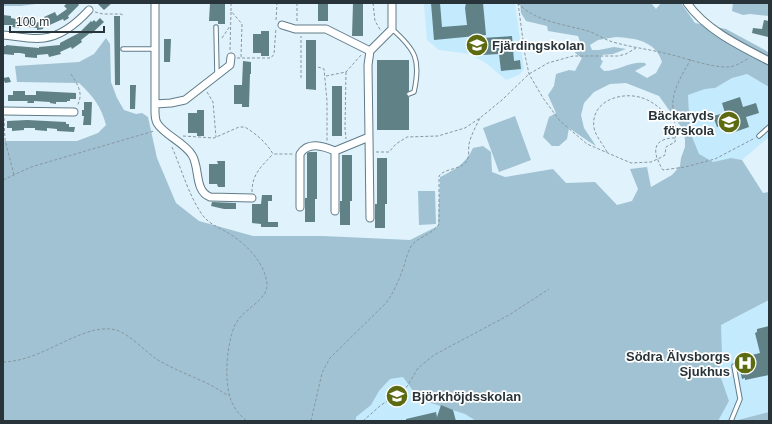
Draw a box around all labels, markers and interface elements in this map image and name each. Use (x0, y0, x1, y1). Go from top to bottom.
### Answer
scale bar (10, 8, 104, 34)
text: 100 m (16, 15, 49, 29)
school or university icon: Fjärdingskolan (464, 32, 490, 58)
place label: Fjärdingskolan (492, 38, 585, 53)
place label: Bäckaryds förskola (648, 108, 715, 138)
school or university icon: Bäckaryds förskola (716, 109, 742, 135)
place label: Södra Älvsborgs Sjukhus (626, 349, 730, 379)
hospital icon: Södra Älvsborgs Sjukhus (732, 350, 758, 376)
school or university icon: Björkhöjdsskolan (384, 383, 410, 409)
place label: Björkhöjdsskolan (412, 389, 521, 404)

